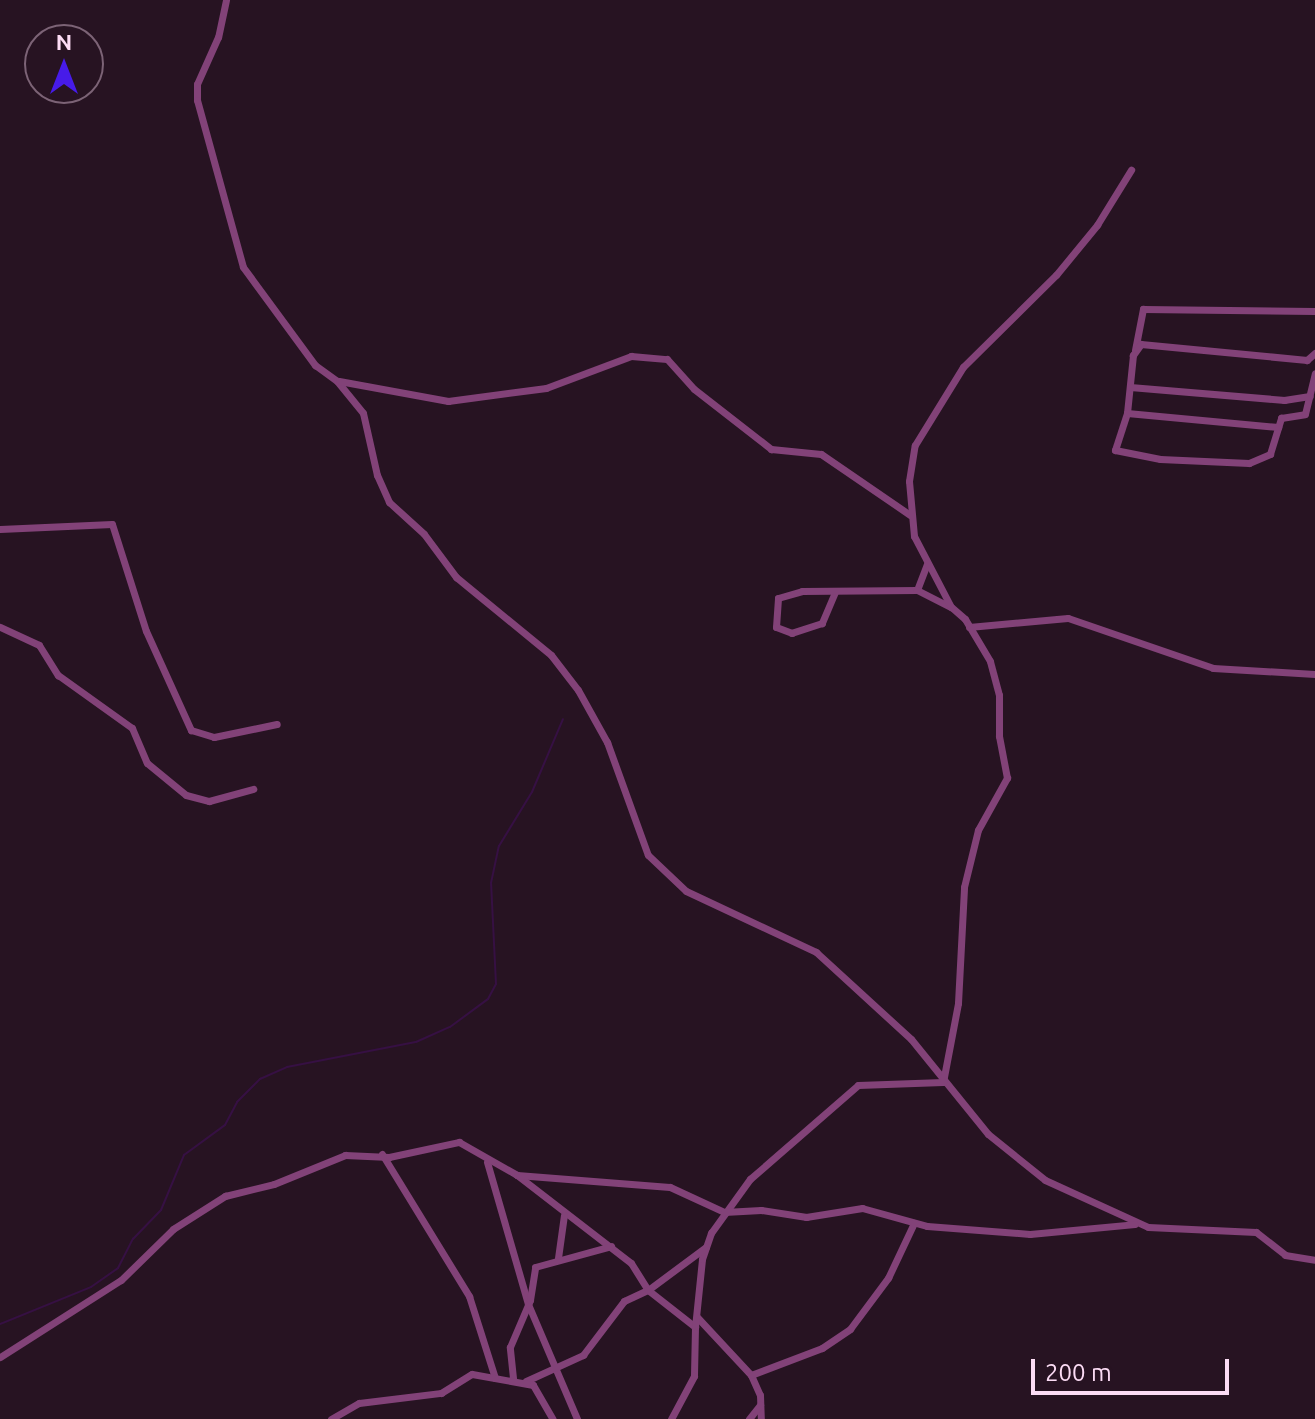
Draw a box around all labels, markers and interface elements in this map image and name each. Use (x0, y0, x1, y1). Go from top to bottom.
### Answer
north arrow (24, 24, 104, 104)
text: N (56, 29, 72, 54)
scale bar (1035, 1343, 1233, 1393)
text: 200 m (1045, 1359, 1112, 1386)

